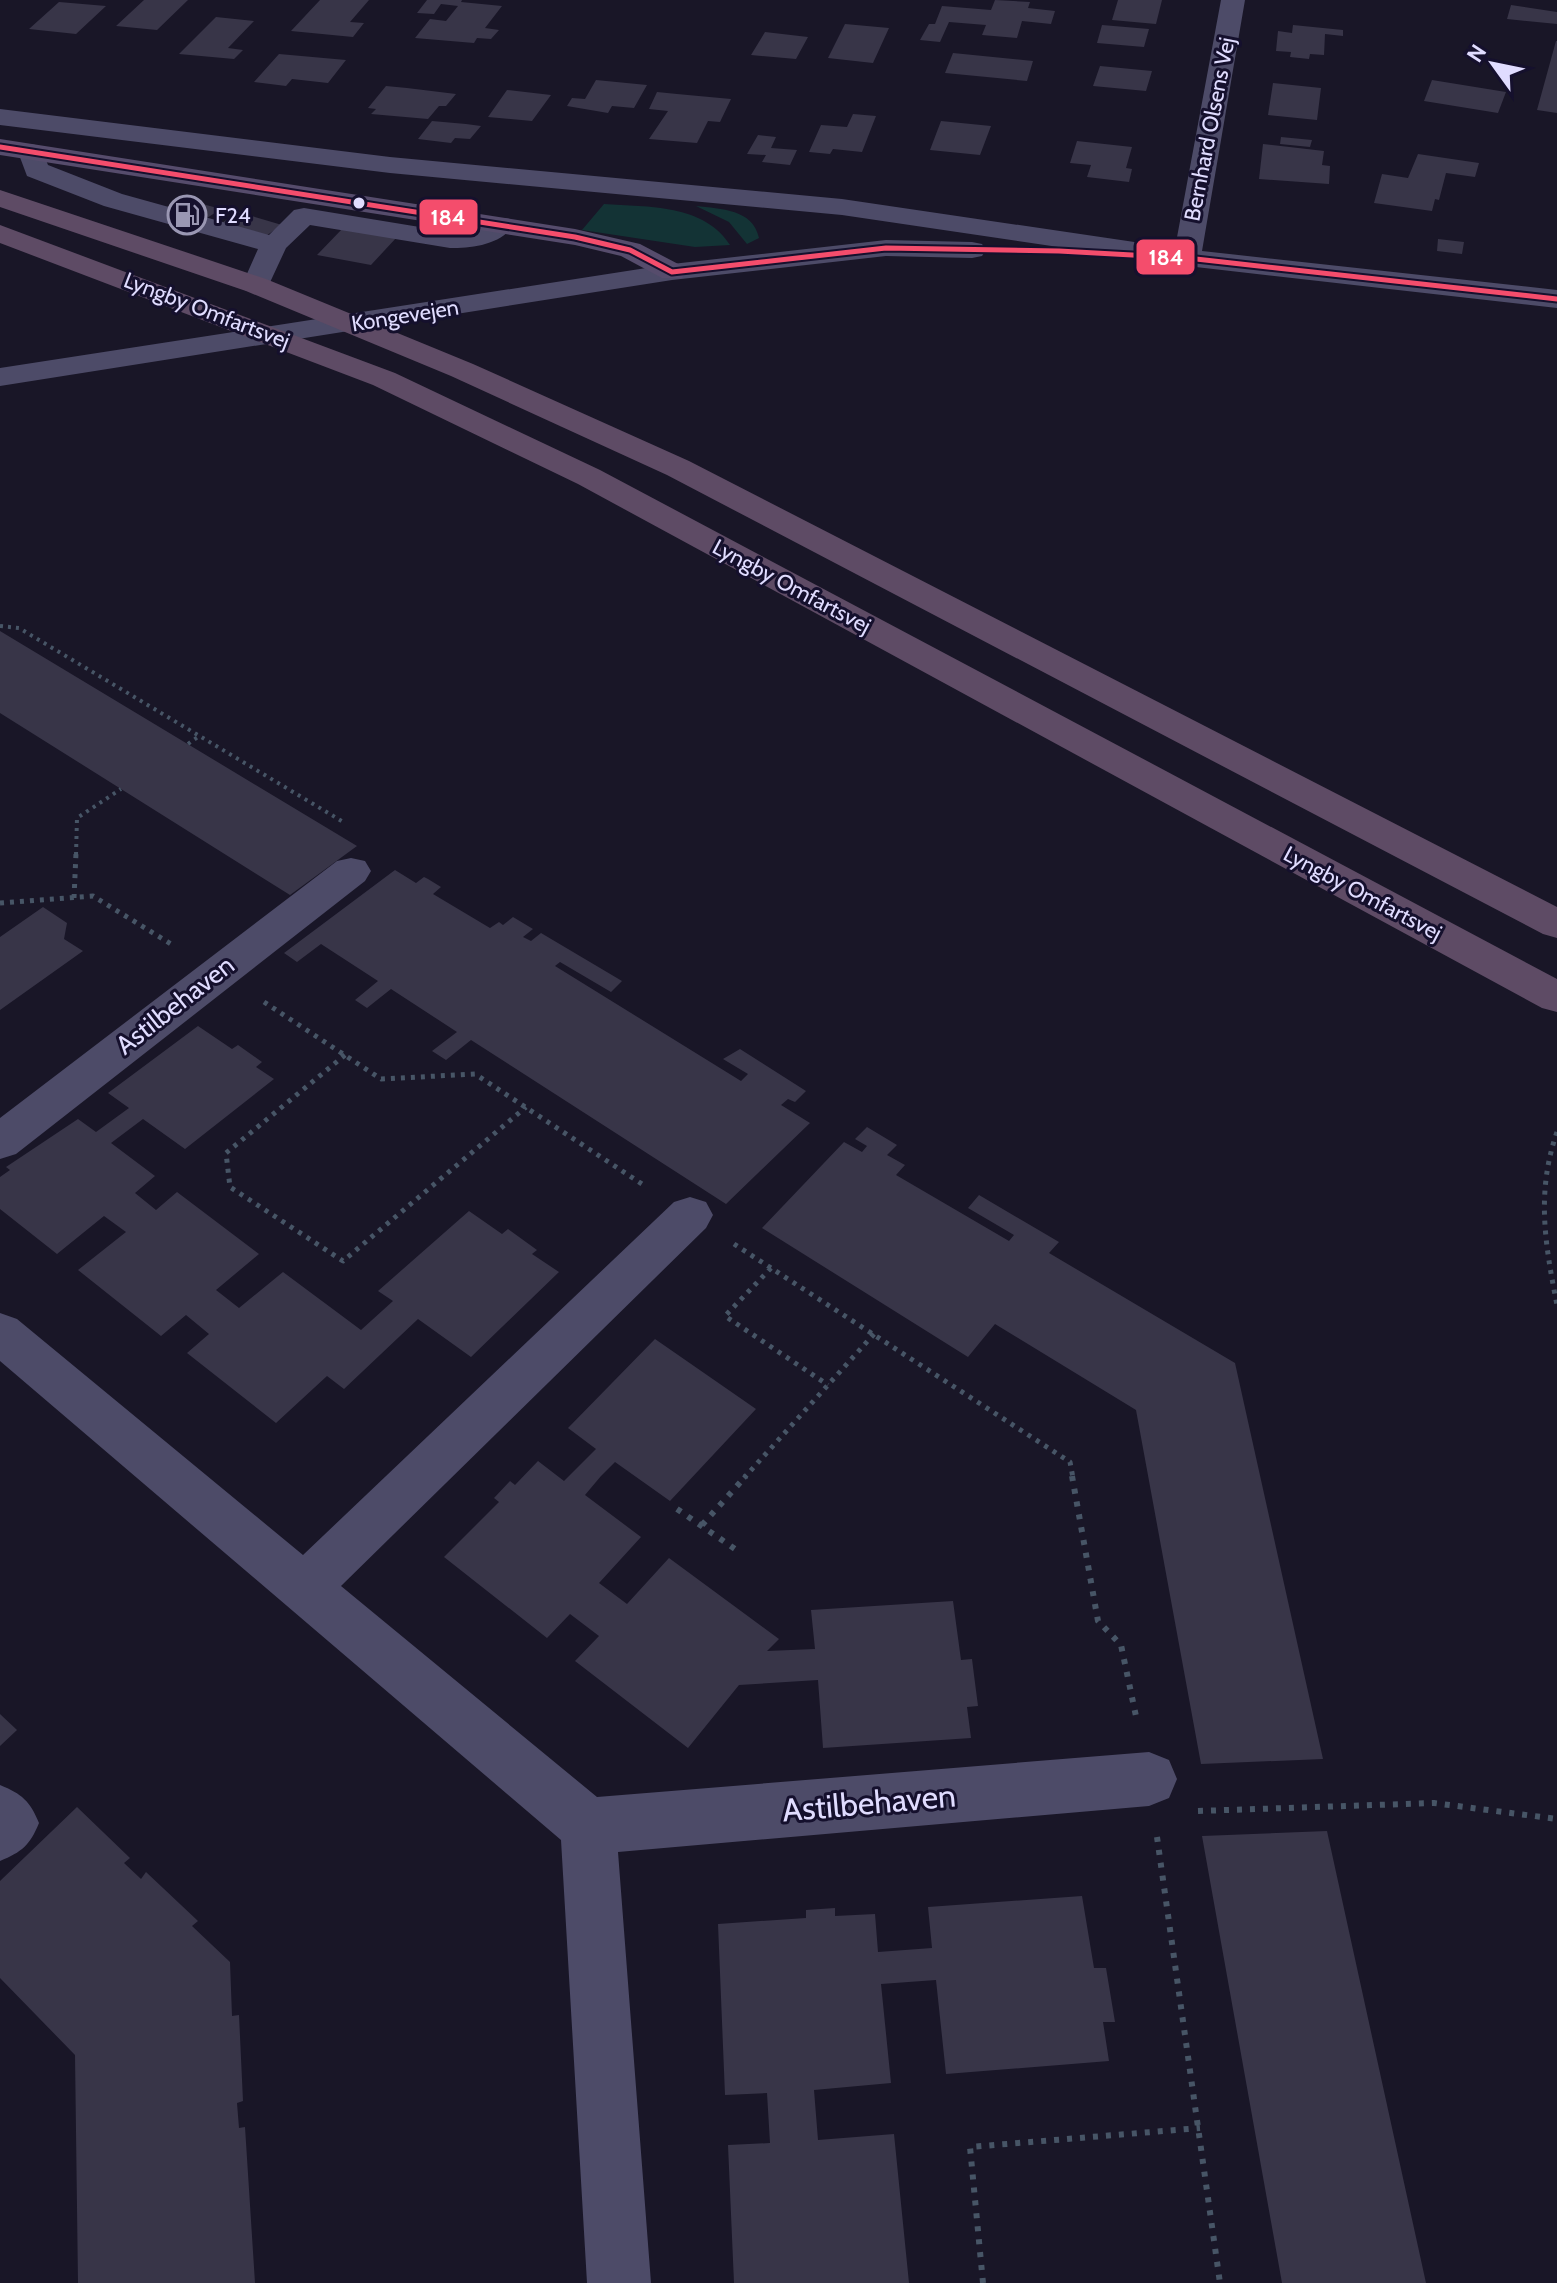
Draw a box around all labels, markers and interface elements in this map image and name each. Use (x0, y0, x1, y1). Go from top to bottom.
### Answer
north arrow (1453, 24, 1533, 104)
street label: Bernhard Olsens Vej (1178, 35, 1241, 223)
text: N (1461, 40, 1492, 67)
fuel station icon: F24 (166, 194, 208, 236)
unlabelled marker (351, 195, 367, 211)
line badge: 184 (418, 198, 479, 236)
place label: F24 (215, 202, 251, 229)
text: 184 (430, 204, 466, 231)
line badge: 184 (1135, 238, 1196, 276)
text: 184 (1148, 244, 1184, 271)
street label: Lyngby Omfartsvej (120, 266, 294, 355)
street label: Kongevejen (349, 294, 461, 337)
street label: Lyngby Omfartsvej (708, 533, 876, 640)
street label: Lyngby Omfartsvej (1279, 840, 1447, 947)
street label: Astilbehaven (109, 949, 241, 1061)
street label: Astilbehaven (781, 1775, 957, 1830)

